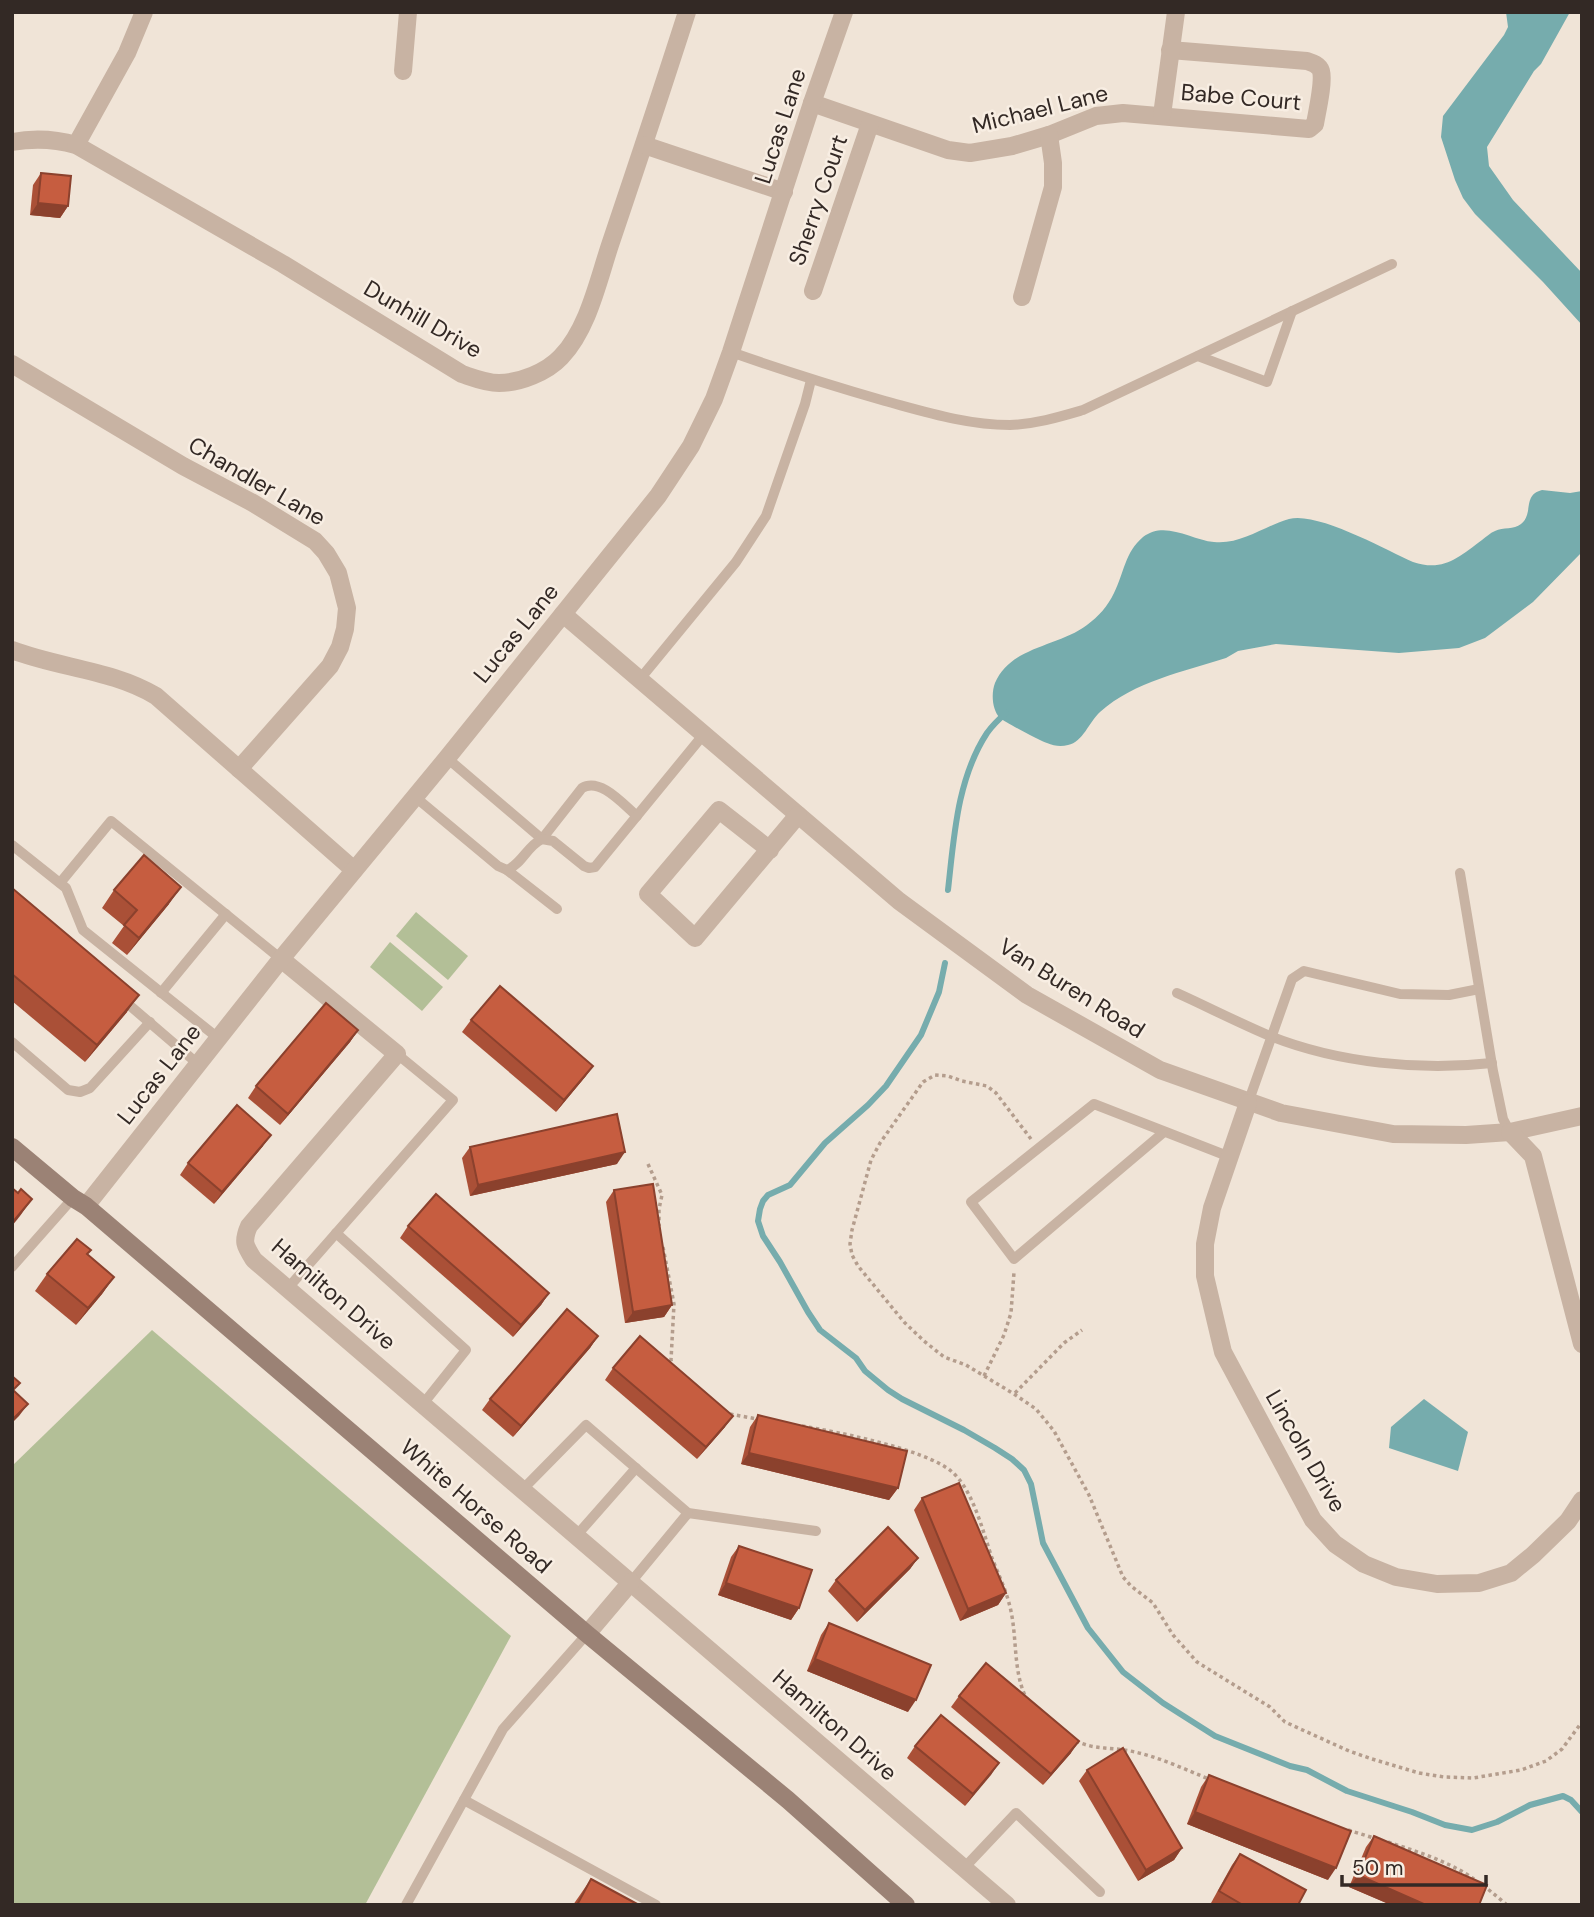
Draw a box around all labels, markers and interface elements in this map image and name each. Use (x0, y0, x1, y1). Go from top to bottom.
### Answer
street label: Lucas Lane (747, 65, 813, 187)
street label: Babe Court (1180, 77, 1302, 117)
street label: Michael Lane (969, 78, 1111, 140)
street label: Sherry Court (782, 131, 854, 269)
street label: Dunhill Drive (358, 273, 488, 365)
street label: Chandler Lane (183, 430, 331, 532)
street label: Lucas Lane (467, 577, 565, 689)
street label: Van Buren Road (993, 931, 1151, 1045)
street label: Lucas Lane (110, 1018, 208, 1130)
street label: Hamilton Drive (266, 1232, 402, 1356)
street label: Lincoln Drive (1259, 1384, 1353, 1518)
street label: White Horse Road (394, 1432, 558, 1580)
street label: Hamilton Drive (767, 1663, 903, 1787)
scale bar (1342, 1843, 1486, 1887)
text: 50 m (1352, 1854, 1403, 1882)

